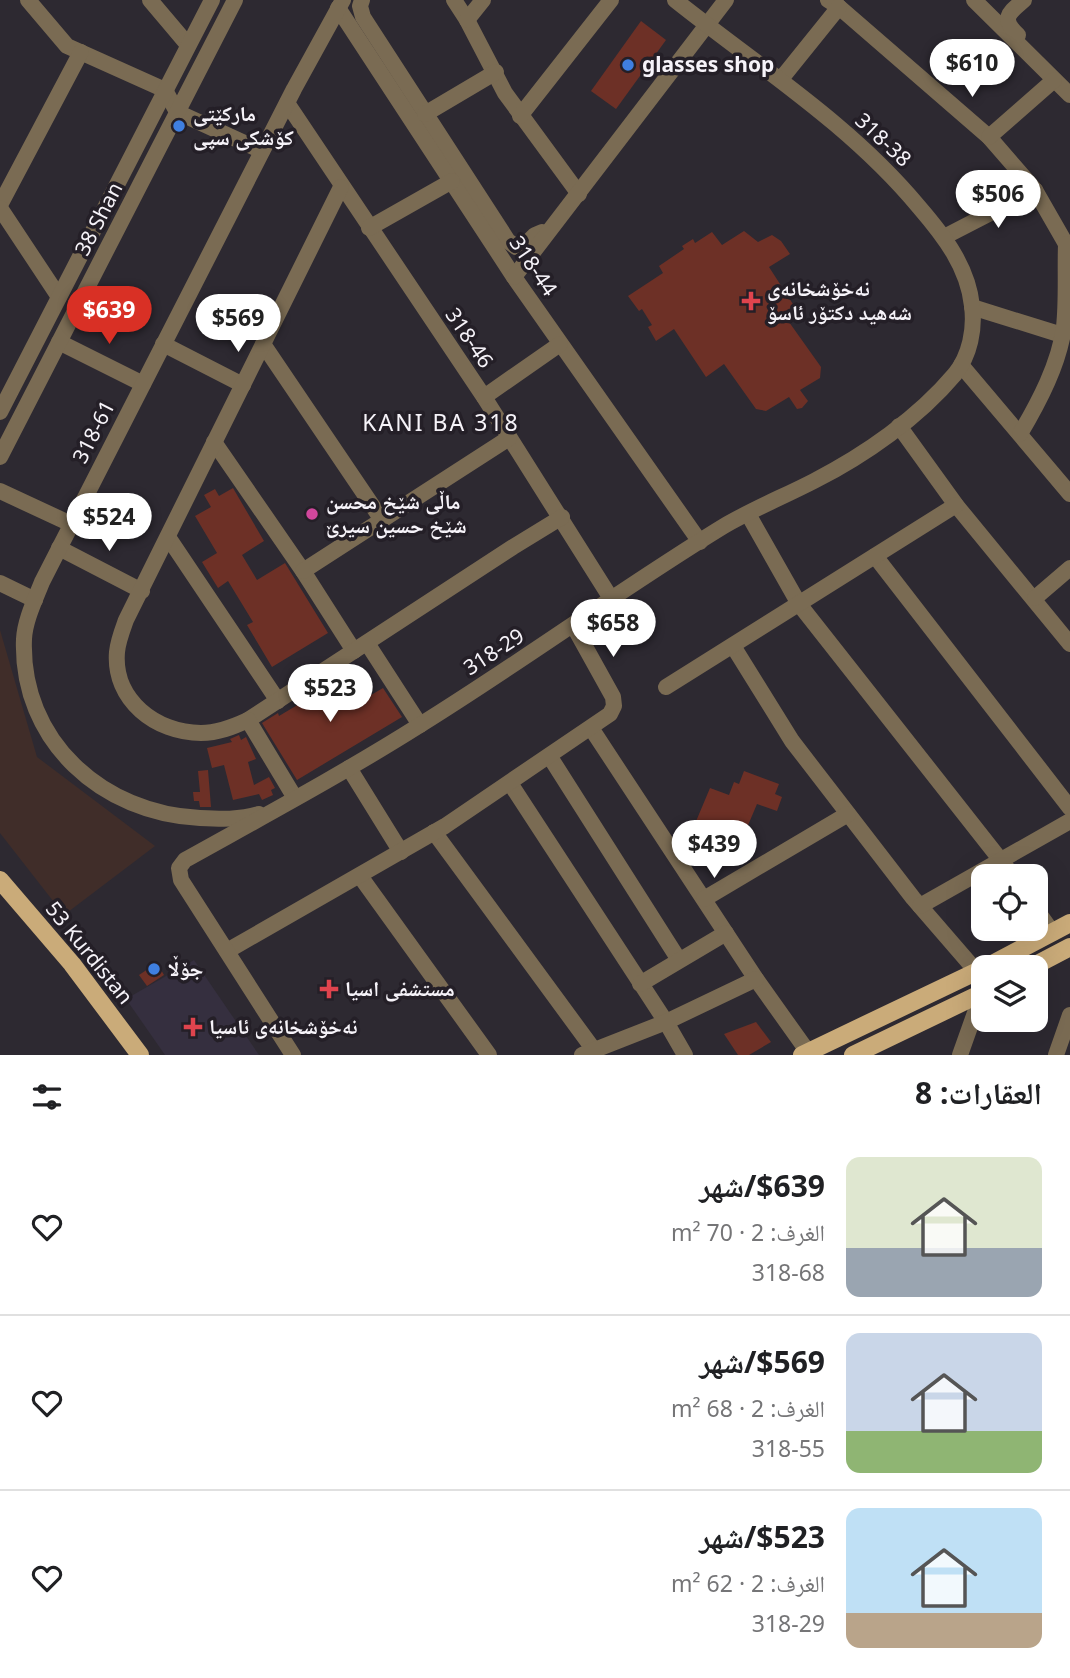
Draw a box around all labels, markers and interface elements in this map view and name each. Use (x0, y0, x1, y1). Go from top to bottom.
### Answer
pin: $610 (931, 40, 1013, 99)
text: $610 (946, 46, 998, 78)
place label: glasses shop (642, 50, 774, 78)
marker: glasses shop (620, 57, 636, 73)
place label: مارکێتی کۆشکی سپی (193, 99, 294, 151)
street label: 318-38 (850, 106, 918, 172)
marker: مارکێتی کۆشکی سپی (171, 118, 187, 134)
pin: $506 (957, 170, 1039, 230)
street label: 38 Shan (68, 177, 128, 260)
text: $506 (972, 177, 1024, 209)
street label: 318-44 (504, 230, 564, 301)
place label: نەخۆشخانەی شەهید دکتۆر ئاسۆ (767, 274, 912, 326)
pin: $639 (68, 286, 150, 346)
marker: نەخۆشخانەی شەهید دکتۆر ئاسۆ (741, 291, 761, 311)
text: $639 (83, 293, 135, 325)
pin: $569 (197, 294, 279, 354)
text: $569 (212, 301, 264, 333)
street label: 318-46 (440, 302, 500, 373)
street label: 318-61 (65, 395, 121, 468)
district label: KANI BA 318 (362, 406, 520, 438)
place label: ماڵی شێخ محسن شێخ حسین سیرێ (326, 487, 467, 540)
pin: $524 (68, 494, 150, 553)
text: $524 (83, 500, 135, 532)
marker: ماڵی شێخ محسن شێخ حسین سیرێ (304, 506, 320, 522)
pin: $658 (572, 600, 654, 659)
text: $658 (587, 606, 639, 638)
street label: 318-29 (458, 621, 529, 681)
pin: $523 (289, 664, 371, 724)
text: $523 (304, 671, 356, 703)
pin: $439 (673, 820, 755, 880)
text: $439 (688, 827, 740, 859)
map controls (971, 864, 1048, 1032)
button: locate (971, 864, 1048, 941)
street label: 53 Kurdistan (40, 895, 140, 1010)
place label: جۆڵا (168, 954, 203, 982)
button: layers (971, 955, 1048, 1032)
marker: جۆڵا (146, 961, 162, 977)
place label: مستشفى اسيا (345, 974, 455, 1002)
marker: مستشفى اسيا (319, 979, 339, 999)
place label: نه‌خۆشخانه‌ى ئاسیا (209, 1012, 358, 1040)
marker: نه‌خۆشخانه‌ى ئاسیا (183, 1017, 203, 1037)
text: العقارات: 8 (915, 1072, 1042, 1113)
icon: filters (28, 1078, 66, 1116)
text: $639/شهر (699, 1165, 825, 1206)
icon: home (902, 1185, 986, 1269)
icon: heart (28, 1208, 66, 1246)
text: الغرف: 2 · 70 m² (671, 1216, 825, 1248)
text: 318-68 (752, 1256, 825, 1288)
text: $569/شهر (699, 1341, 825, 1382)
icon: home (902, 1361, 986, 1445)
icon: heart (28, 1384, 66, 1422)
text: الغرف: 2 · 68 m² (671, 1392, 825, 1424)
text: 318-55 (752, 1432, 825, 1464)
text: $523/شهر (699, 1516, 825, 1557)
icon: home (902, 1536, 986, 1620)
icon: heart (28, 1559, 66, 1597)
text: الغرف: 2 · 62 m² (671, 1567, 825, 1599)
text: 318-29 (752, 1607, 825, 1639)

